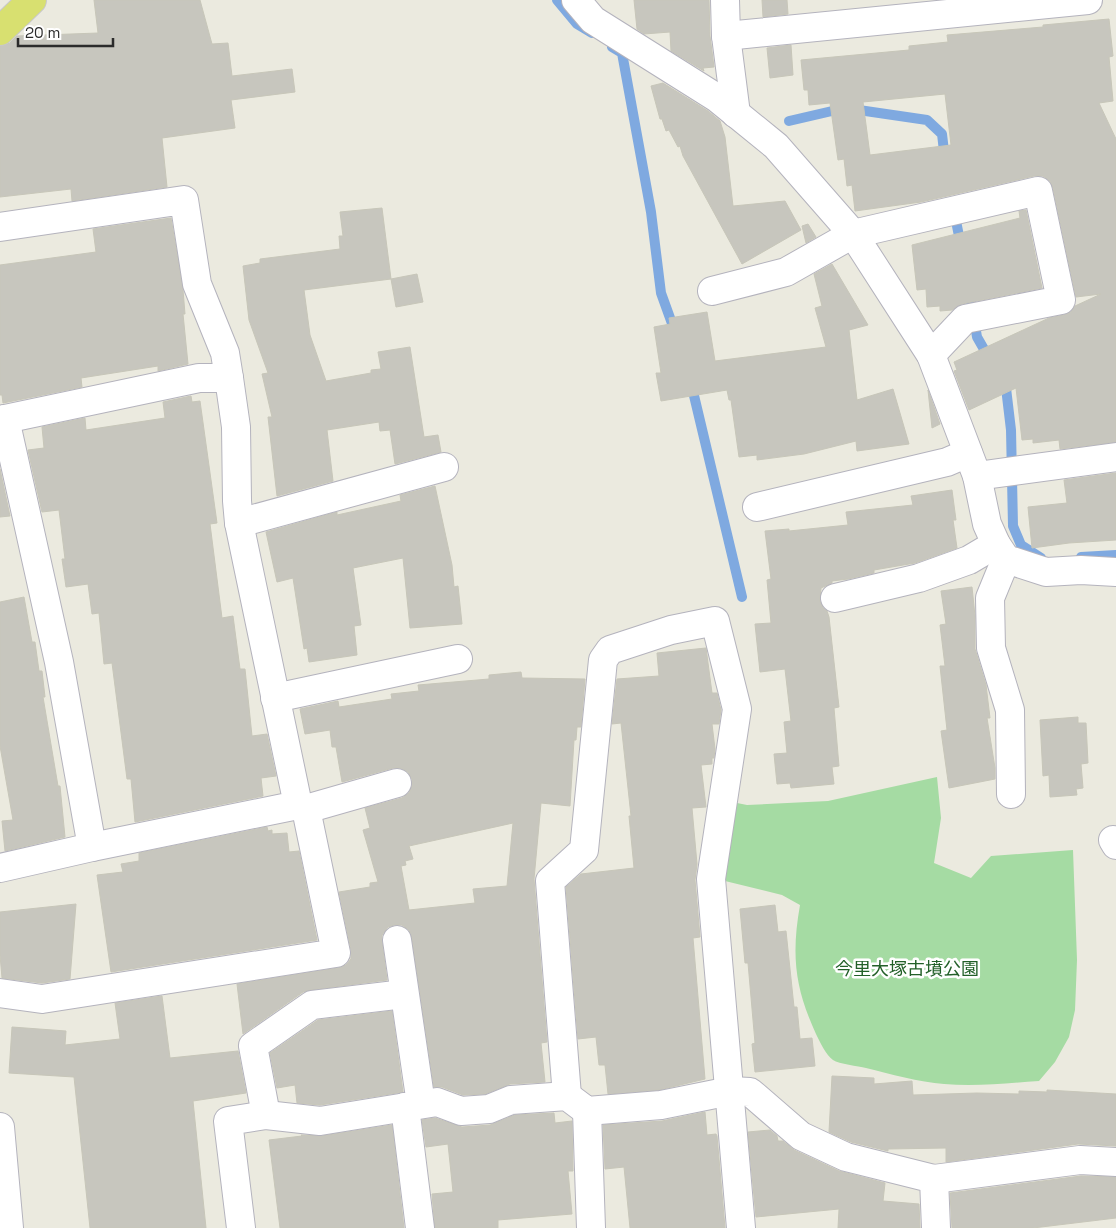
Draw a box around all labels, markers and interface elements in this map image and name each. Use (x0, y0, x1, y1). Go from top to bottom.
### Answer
scale bar (18, 15, 112, 47)
text: 20 m (25, 23, 60, 42)
park label: 今里大塚古墳公園 (835, 957, 979, 980)

